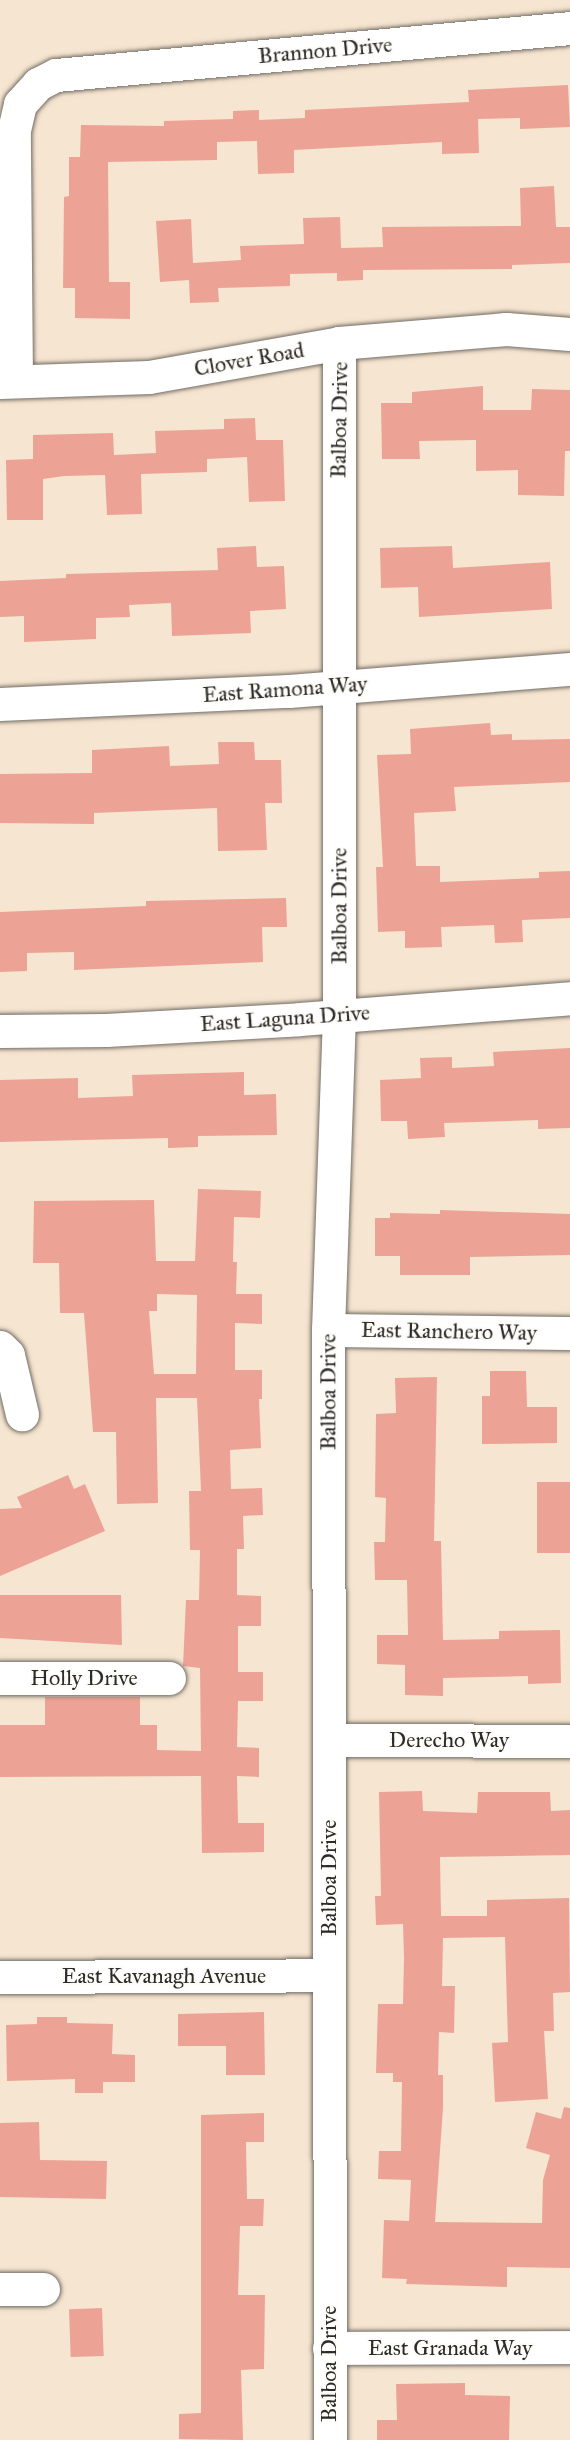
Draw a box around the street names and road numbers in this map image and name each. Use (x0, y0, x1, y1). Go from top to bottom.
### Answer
street label: Brannon Drive (257, 31, 393, 69)
street label: Clover Road (192, 336, 306, 382)
street label: Balboa Drive (325, 361, 353, 479)
street label: East Ramona Way (202, 670, 368, 708)
street label: Balboa Drive (326, 848, 352, 964)
street label: East Laguna Drive (199, 999, 371, 1037)
street label: East Ranchero Way (361, 1316, 537, 1346)
street label: Balboa Drive (315, 1334, 341, 1450)
street label: Holly Drive (30, 1665, 138, 1691)
street label: Derecho Way (389, 1727, 509, 1753)
street label: Balboa Drive (316, 1820, 342, 1936)
street label: East Kavanagh Avenue (62, 1963, 266, 1989)
street label: Balboa Drive (316, 2306, 342, 2422)
street label: East Granada Way (368, 2335, 532, 2361)

